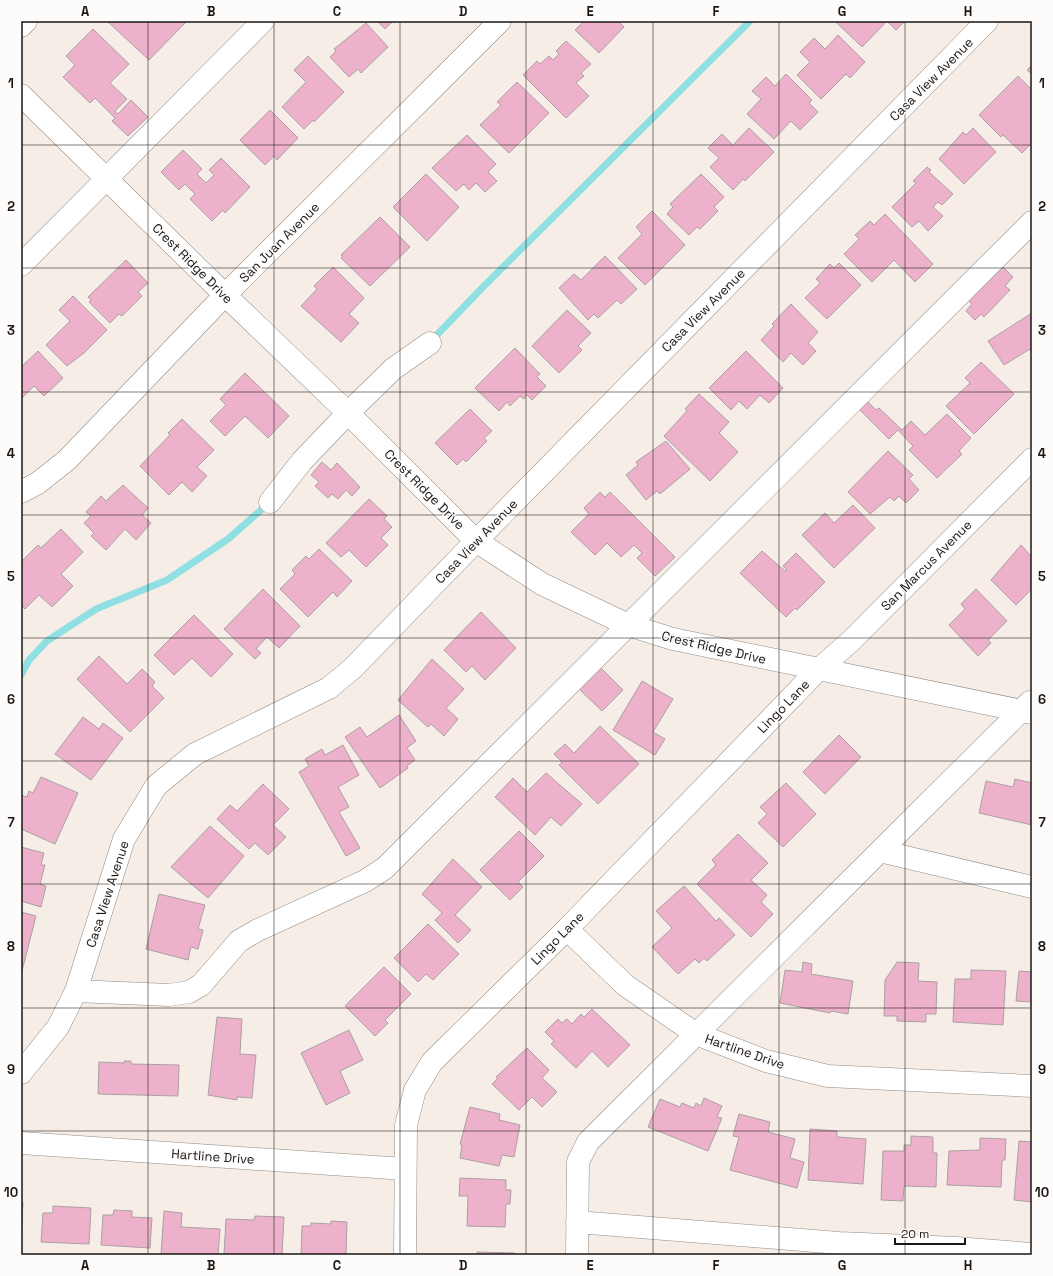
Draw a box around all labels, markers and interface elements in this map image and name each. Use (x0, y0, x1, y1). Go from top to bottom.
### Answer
text: A (81, 3, 90, 20)
text: B (207, 3, 216, 20)
text: C (333, 3, 341, 20)
text: D (459, 3, 468, 20)
text: E (586, 3, 594, 20)
text: F (713, 3, 720, 20)
text: G (838, 3, 846, 20)
text: H (964, 3, 972, 20)
street label: Casa View Avenue (886, 34, 977, 125)
text: 1 (8, 75, 14, 92)
text: 1 (1039, 75, 1045, 92)
text: 2 (7, 198, 15, 215)
text: 2 (1038, 198, 1046, 215)
street label: San Juan Avenue (236, 199, 323, 286)
street label: Crest Ridge Drive (149, 220, 236, 307)
street label: Casa View Avenue (658, 265, 749, 356)
text: 3 (7, 322, 15, 339)
text: 3 (1038, 322, 1046, 339)
text: 4 (7, 445, 15, 462)
text: 4 (1038, 445, 1046, 462)
street label: Crest Ridge Drive (381, 446, 468, 533)
street label: Casa View Avenue (432, 495, 521, 587)
street label: San Marcus Avenue (877, 516, 975, 614)
text: 5 (7, 568, 15, 585)
text: 5 (1038, 568, 1046, 585)
street label: Crest Ridge Drive (660, 627, 768, 668)
street label: Lingo Lane (754, 676, 813, 737)
text: 6 (7, 691, 15, 708)
text: 6 (1038, 691, 1046, 708)
text: 7 (7, 814, 15, 831)
text: 7 (1038, 814, 1046, 831)
street label: Casa View Avenue (82, 838, 133, 950)
street label: Lingo Lane (527, 908, 587, 968)
text: 8 (7, 938, 15, 955)
text: 8 (1038, 938, 1046, 955)
street label: Hartline Drive (703, 1030, 787, 1073)
text: 9 (7, 1061, 15, 1078)
text: 9 (1038, 1061, 1046, 1078)
street label: Hartline Drive (171, 1145, 255, 1168)
text: 10 (4, 1184, 18, 1201)
text: 10 (1035, 1184, 1049, 1201)
scale bar (895, 1220, 965, 1246)
text: 20 m (901, 1226, 929, 1242)
text: A (81, 1257, 90, 1274)
text: B (207, 1257, 216, 1274)
text: C (333, 1257, 341, 1274)
text: D (459, 1257, 468, 1274)
text: E (586, 1257, 594, 1274)
text: F (713, 1257, 720, 1274)
text: G (838, 1257, 846, 1274)
text: H (964, 1257, 972, 1274)

